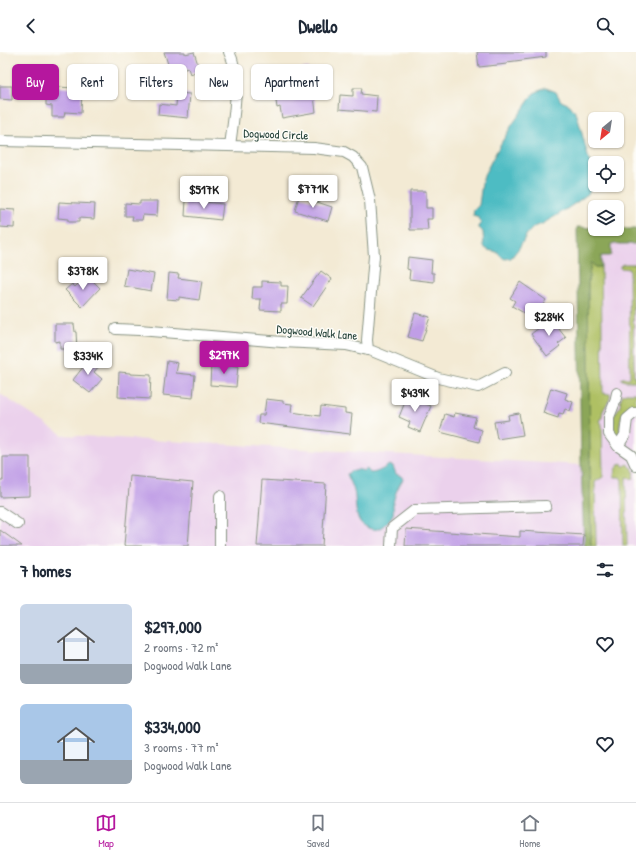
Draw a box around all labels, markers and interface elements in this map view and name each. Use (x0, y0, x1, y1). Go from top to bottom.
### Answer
text: Dwello (298, 14, 338, 39)
icon: back (20, 15, 42, 37)
icon: search (594, 15, 616, 37)
chip: Buy (12, 64, 59, 100)
chip: Rent (67, 64, 118, 100)
chip: Filters (126, 64, 187, 100)
chip: New (195, 64, 243, 100)
chip: Apartment (251, 64, 333, 100)
north arrow (588, 112, 624, 148)
map controls (588, 112, 624, 236)
street label: Dogwood Circle (243, 124, 309, 144)
button: locate (588, 156, 624, 192)
pin: $771K (285, 175, 341, 209)
pin: $517K (176, 176, 232, 210)
text: $771K (298, 179, 328, 197)
text: $517K (189, 180, 219, 198)
button: layers (588, 200, 624, 236)
pin: $378K (55, 257, 111, 291)
text: $378K (67, 261, 99, 279)
pin: $284K (521, 303, 577, 337)
text: $284K (534, 307, 564, 325)
street label: Dogwood Walk Lane (276, 320, 358, 344)
pin: $297K (196, 341, 252, 375)
pin: $334K (60, 342, 116, 376)
text: $297K (209, 345, 239, 363)
text: $334K (73, 346, 103, 364)
pin: $439K (387, 379, 443, 413)
text: $439K (401, 383, 429, 401)
text: 7 homes (20, 559, 71, 582)
icon: filters (594, 559, 616, 581)
text: $297,000 (144, 615, 202, 638)
icon: home (52, 620, 100, 668)
icon: heart (594, 633, 616, 655)
text: 2 rooms · 72 m² (144, 638, 218, 656)
text: Dogwood Walk Lane (144, 656, 232, 674)
text: $334,000 (144, 715, 201, 738)
icon: home (52, 720, 100, 768)
icon: heart (594, 733, 616, 755)
text: 3 rooms · 77 m² (144, 738, 218, 756)
text: Dogwood Walk Lane (144, 756, 232, 774)
tab: Map (95, 812, 117, 850)
tab: Saved (307, 812, 329, 850)
tab: Home (519, 812, 541, 850)

